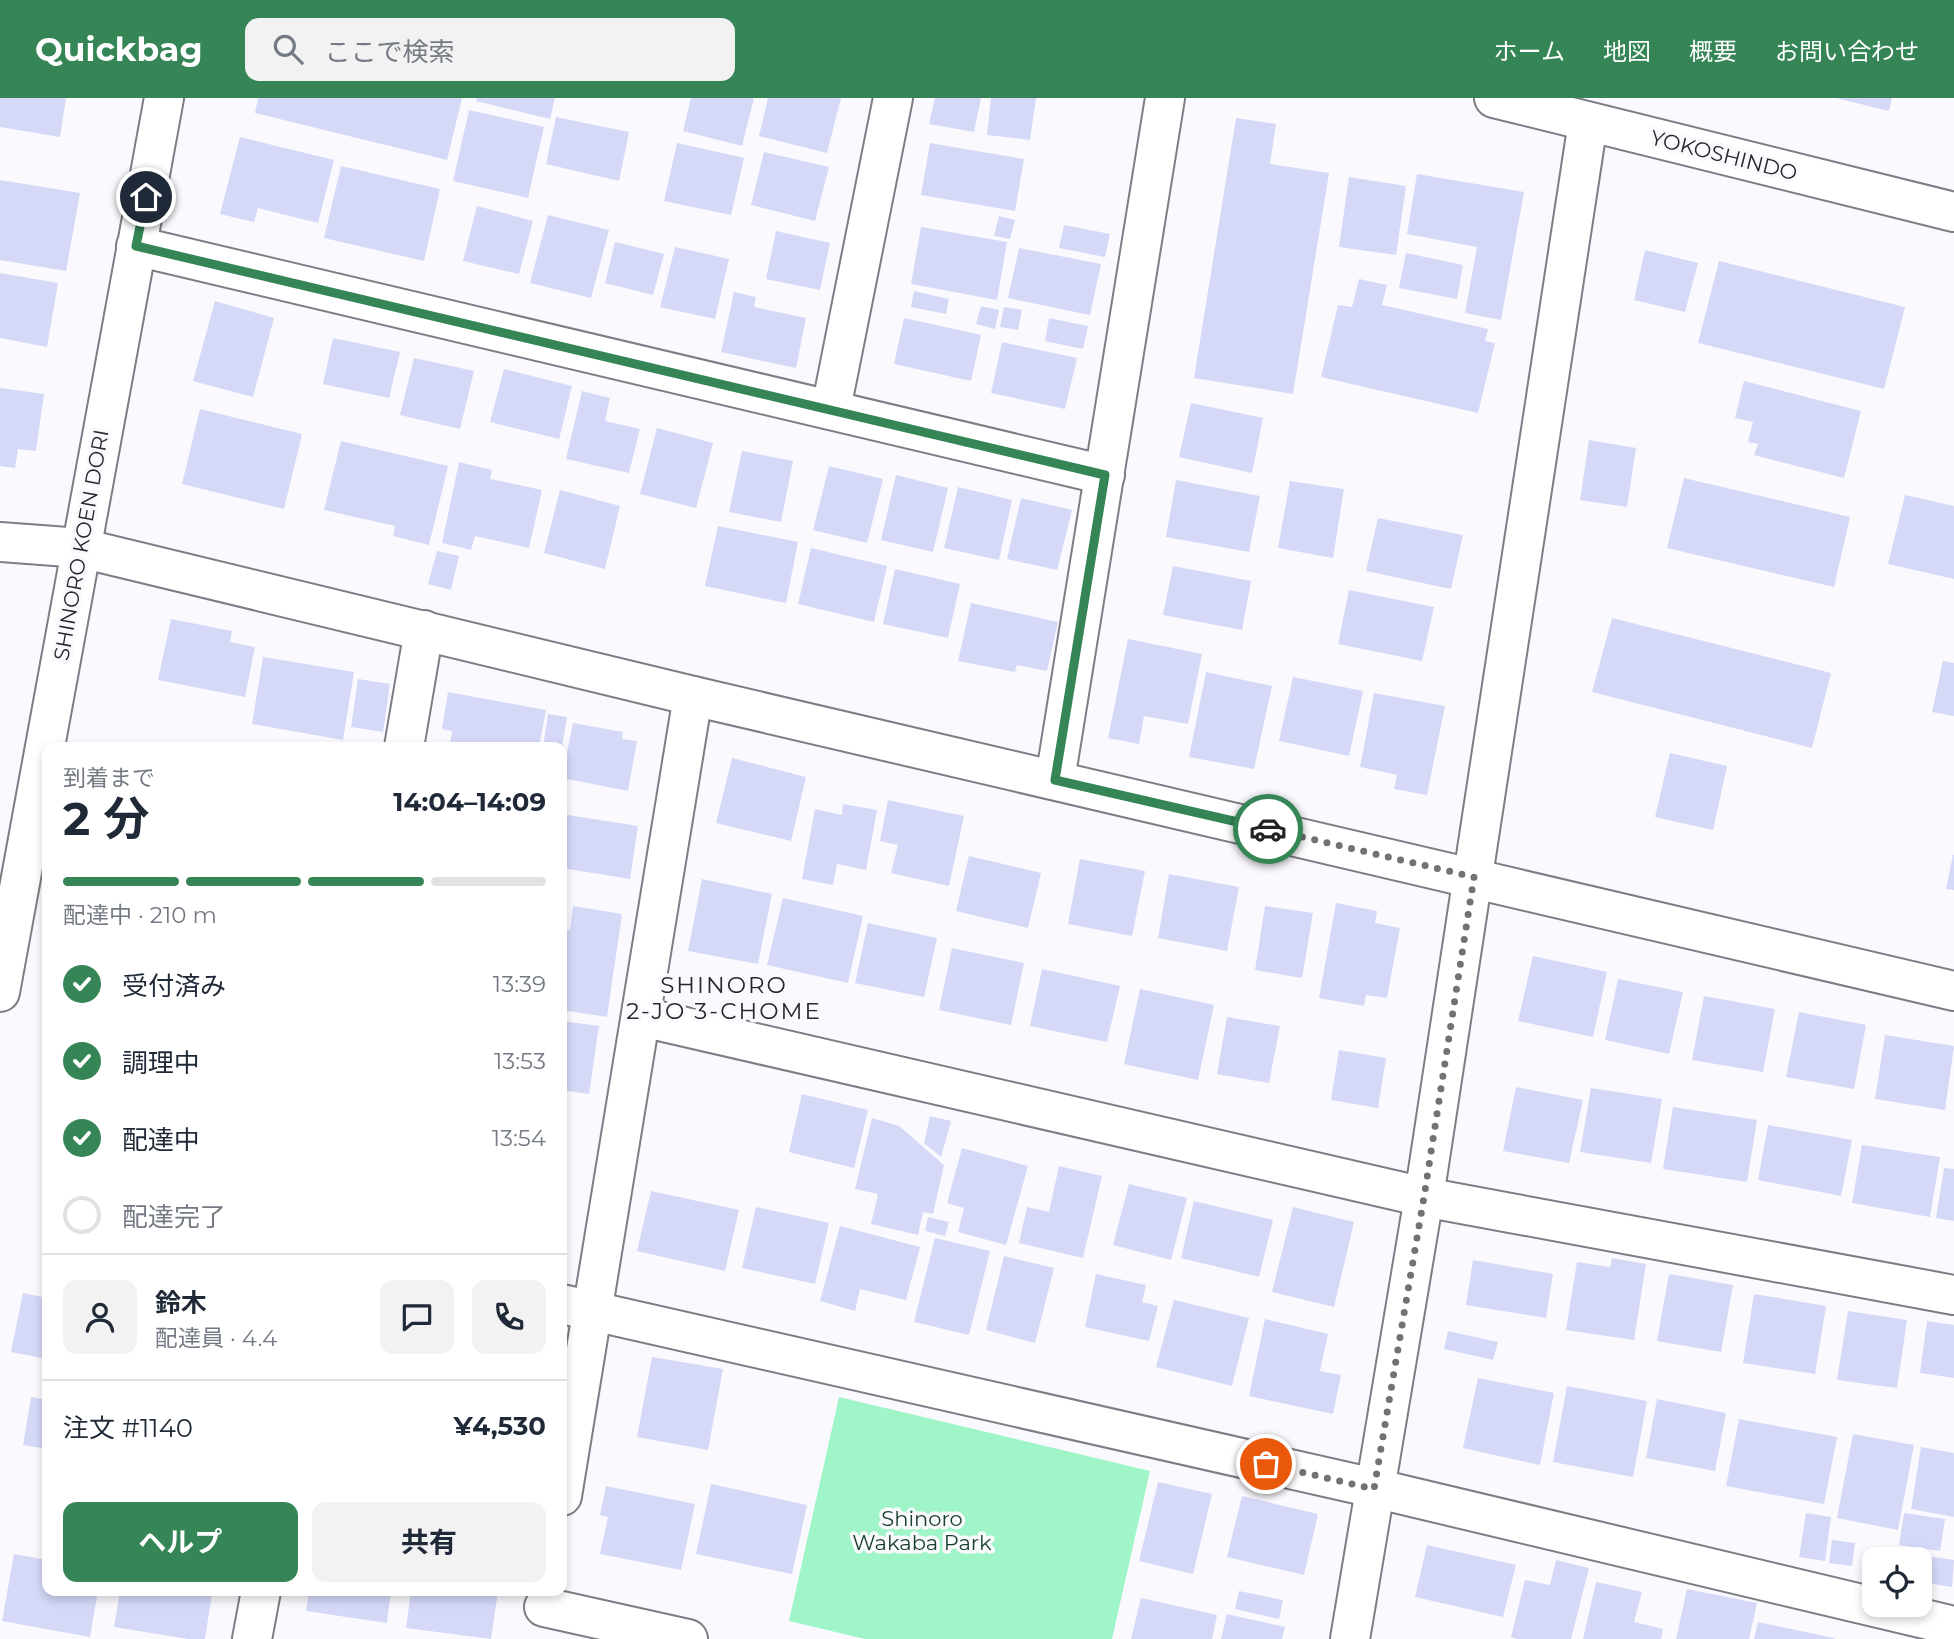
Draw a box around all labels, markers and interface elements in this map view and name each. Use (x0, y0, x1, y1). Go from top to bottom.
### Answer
search box (245, 18, 735, 81)
text: Quickbag (35, 29, 203, 69)
icon: search (269, 30, 307, 68)
text: ここで検索 (325, 36, 455, 68)
text: ホーム (1494, 37, 1565, 66)
text: 地図 (1603, 37, 1651, 66)
text: 概要 (1689, 37, 1737, 66)
text: お問い合わせ (1775, 37, 1919, 66)
street label: YOKOSHINDO (1648, 125, 1800, 185)
pin (116, 167, 176, 227)
icon: home (127, 178, 165, 216)
street label: SHINORO KOEN DORI (48, 428, 114, 662)
text: 到着まで (63, 764, 155, 792)
text: 14:04–14:09 (393, 786, 546, 818)
text: 2 分 (63, 790, 149, 847)
courier (1233, 794, 1303, 864)
icon: car (1249, 810, 1287, 848)
text: 配達中 · 210 m (63, 901, 217, 929)
icon: check (63, 965, 101, 1003)
text: 受付済み (122, 970, 226, 1002)
text: 13:39 (493, 970, 546, 998)
district label: SHINORO 2-JO 3-CHOME (626, 971, 822, 1025)
icon: check (63, 1042, 101, 1080)
text: 調理中 (122, 1047, 200, 1079)
text: 13:53 (494, 1047, 546, 1075)
icon: check (63, 1119, 101, 1157)
text: 配達中 (122, 1124, 200, 1156)
text: 13:54 (492, 1124, 546, 1152)
text: 配達完了 (122, 1201, 226, 1233)
button: person (63, 1280, 137, 1354)
button: chat (380, 1280, 454, 1354)
button: phone (472, 1280, 546, 1354)
text: 鈴木 (155, 1287, 207, 1319)
text: 配達員 · 4.4 (155, 1324, 277, 1352)
text: ¥4,530 (453, 1410, 546, 1442)
text: 注文 #1140 (63, 1412, 193, 1444)
pin (1236, 1434, 1296, 1494)
icon: bag (1247, 1445, 1285, 1483)
button: ヘルプ (63, 1502, 298, 1582)
button: 共有 (312, 1502, 546, 1582)
park label: Shinoro Wakaba Park (852, 1506, 992, 1555)
map controls (1862, 1547, 1932, 1617)
button: locate (1862, 1547, 1932, 1617)

